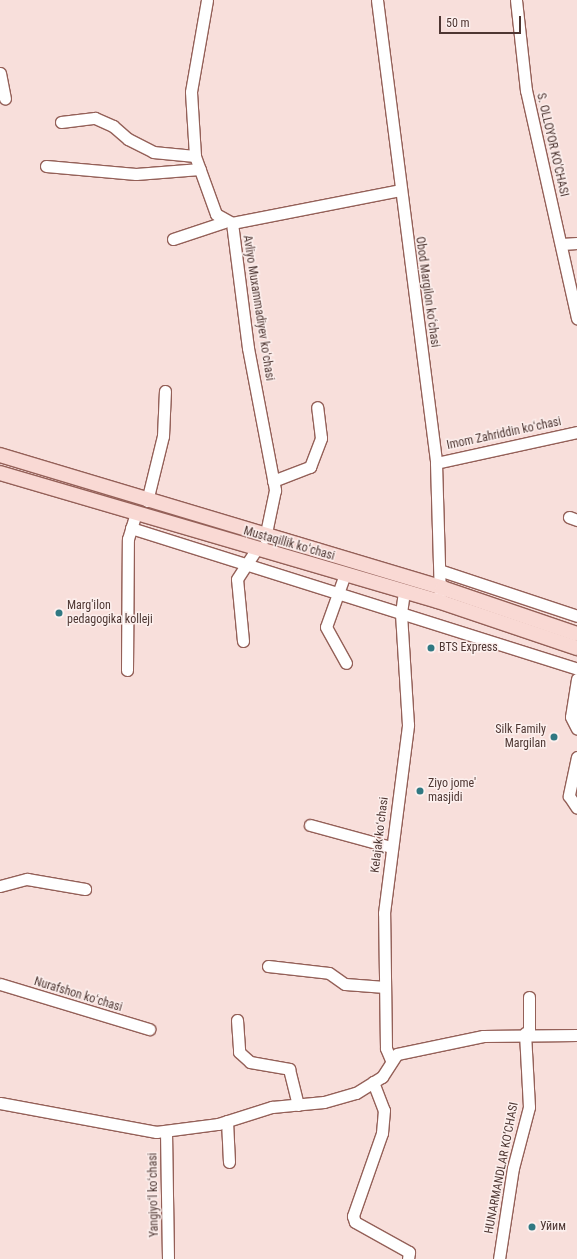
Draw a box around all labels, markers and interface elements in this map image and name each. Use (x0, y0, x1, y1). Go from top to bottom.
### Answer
scale bar (441, 8, 523, 34)
text: 50 m (446, 16, 470, 30)
street label: S. OLLOYOR KO'CHASI (533, 92, 571, 198)
street label: Avliyo Muxammadiyev koʻchasi (239, 234, 277, 382)
street label: Obod Margilon koʻchasi (412, 236, 442, 348)
street label: Imom Zahriddin koʻchasi (445, 415, 563, 453)
street label: Mustaqillik koʻchasi (242, 524, 336, 564)
place label: Marg'ilon pedagogika kolleji (67, 599, 153, 627)
marker: Marg'ilon pedagogika kolleji (54, 608, 64, 618)
place label: BTS Express (439, 641, 498, 655)
marker: BTS Express (426, 643, 436, 653)
place label: Silk Family Margilan (495, 723, 546, 751)
marker: Silk Family Margilan (549, 732, 559, 742)
place label: Ziyo jome' masjidi (428, 777, 476, 805)
marker: Ziyo jome' masjidi (415, 786, 425, 796)
street label: Kelajak koʻchasi (368, 796, 392, 874)
street label: Nurafshon koʻchasi (32, 975, 124, 1015)
street label: HUNARMANDLAR KO‘CHASI (482, 1101, 522, 1235)
street label: Yangiyoʻl koʻchasi (146, 1153, 162, 1237)
place label: Уйим (540, 1220, 566, 1234)
marker: Уйим (527, 1222, 537, 1232)

